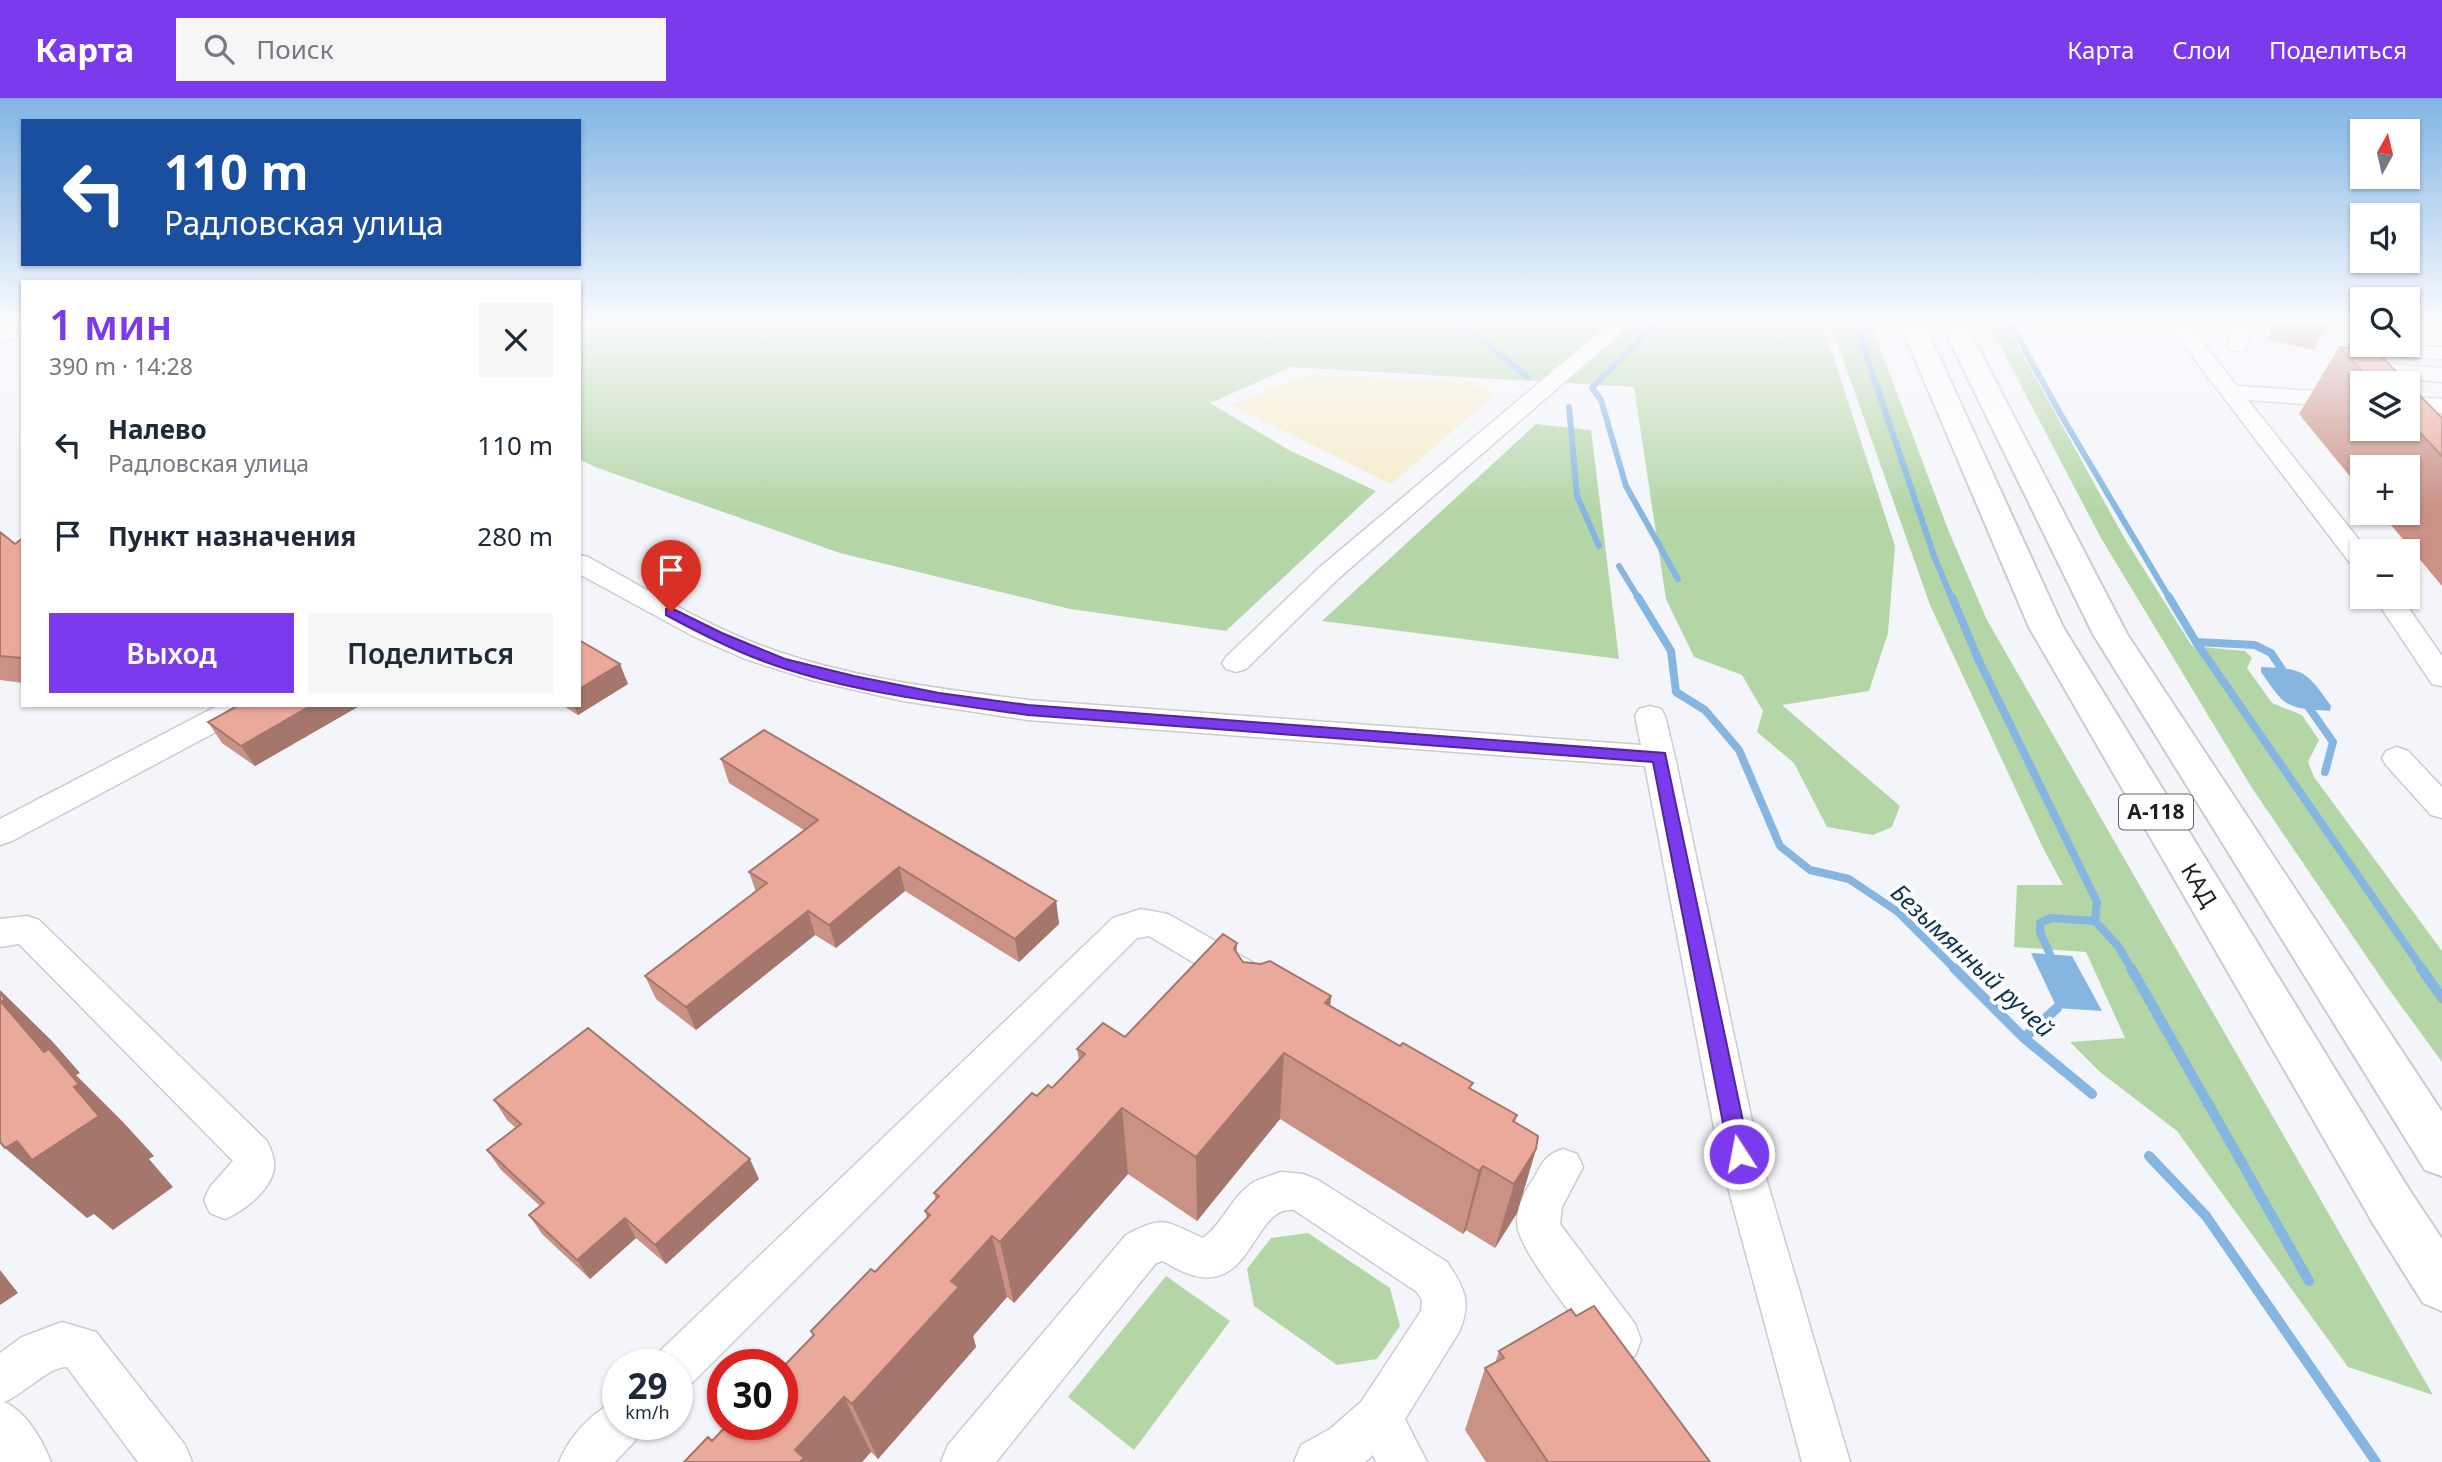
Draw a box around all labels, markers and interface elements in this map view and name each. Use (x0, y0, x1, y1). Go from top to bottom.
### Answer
search box (176, 18, 666, 81)
text: Карта (35, 27, 134, 72)
icon: search (200, 30, 238, 68)
text: Поиск (256, 31, 333, 67)
text: Карта (2067, 33, 2134, 66)
text: Слои (2172, 33, 2231, 66)
text: Поделиться (2269, 33, 2407, 66)
north arrow (2350, 119, 2420, 189)
map controls (2350, 119, 2420, 609)
text: 110 m (164, 138, 309, 204)
icon: left (49, 147, 140, 238)
text: Радловская улица (164, 201, 444, 244)
button: sound (2350, 203, 2420, 273)
button: search (2350, 287, 2420, 357)
text: 1 мин (49, 295, 172, 352)
button: close (479, 303, 553, 377)
text: 390 m · 14:28 (49, 350, 193, 382)
button: layers (2350, 371, 2420, 441)
text: Налево (108, 411, 207, 447)
icon: left (49, 426, 87, 464)
text: 110 m (477, 427, 553, 463)
text: Радловская улица (108, 447, 309, 479)
button: + (2350, 455, 2420, 525)
icon: arrive (49, 517, 87, 555)
text: Пункт назначения (108, 518, 356, 554)
text: 280 m (477, 518, 553, 554)
button: − (2350, 539, 2420, 609)
pin (641, 540, 701, 612)
icon: arrive (652, 551, 690, 589)
button: Выход (49, 613, 294, 693)
button: Поделиться (308, 613, 553, 693)
road number: А-118 (2119, 794, 2193, 830)
street label: КАД (2174, 857, 2225, 913)
water label: Безымянный ручей (1884, 876, 2062, 1044)
position arrow (1702, 1117, 1776, 1191)
speed limit sign: 30 (707, 1349, 798, 1440)
text: 29 (627, 1362, 668, 1409)
text: km/h (625, 1400, 670, 1424)

